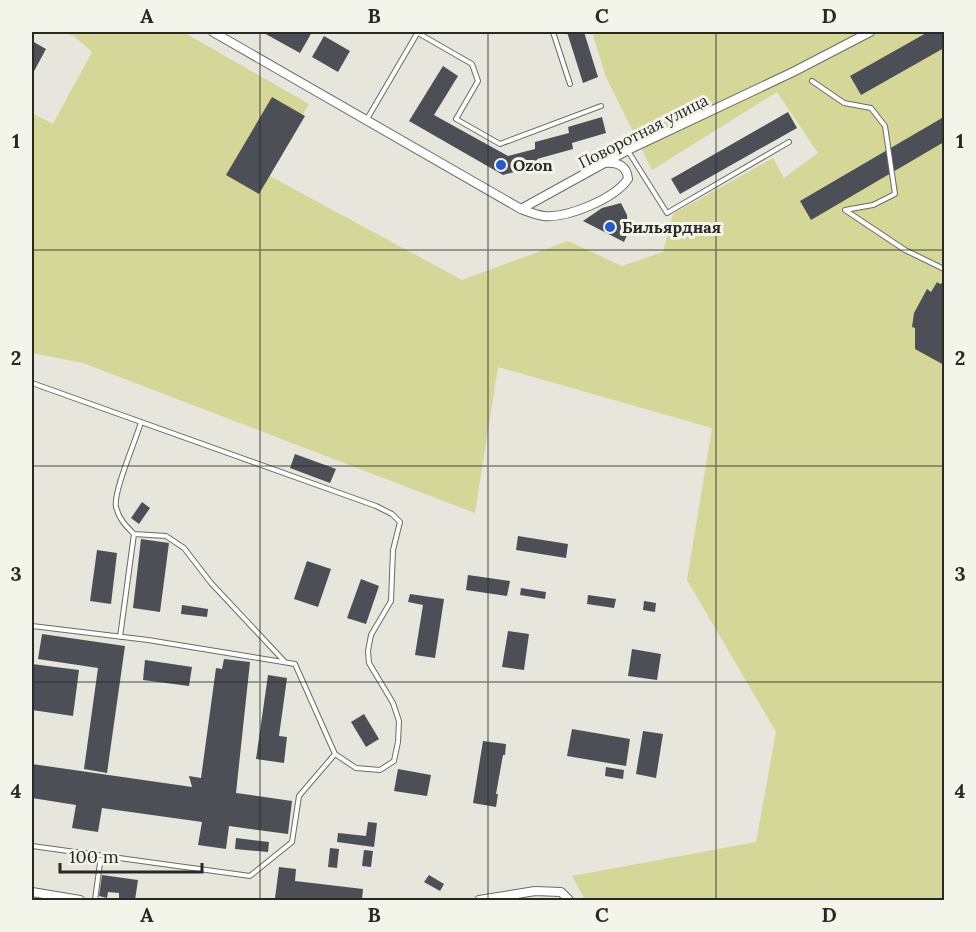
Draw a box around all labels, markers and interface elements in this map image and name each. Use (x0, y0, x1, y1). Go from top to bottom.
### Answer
text: A (140, 3, 154, 28)
text: B (367, 3, 381, 28)
text: C (595, 3, 609, 28)
text: D (821, 3, 837, 28)
street label: Поворотная улица (575, 90, 711, 172)
text: 1 (12, 128, 20, 153)
text: 1 (956, 128, 964, 153)
place label: Ozon (513, 155, 553, 175)
marker: Ozon (494, 158, 508, 172)
place label: Бильярдная (622, 217, 721, 237)
marker: Бильярдная (603, 220, 617, 234)
text: 2 (11, 345, 21, 370)
text: 2 (955, 345, 965, 370)
text: 3 (10, 561, 22, 586)
text: 3 (954, 561, 966, 586)
text: 4 (11, 778, 22, 803)
text: 4 (955, 778, 966, 803)
scale bar (60, 836, 202, 874)
text: 100 m (69, 845, 119, 868)
text: A (140, 902, 154, 927)
text: B (367, 902, 381, 927)
text: C (595, 902, 609, 927)
text: D (821, 902, 837, 927)

